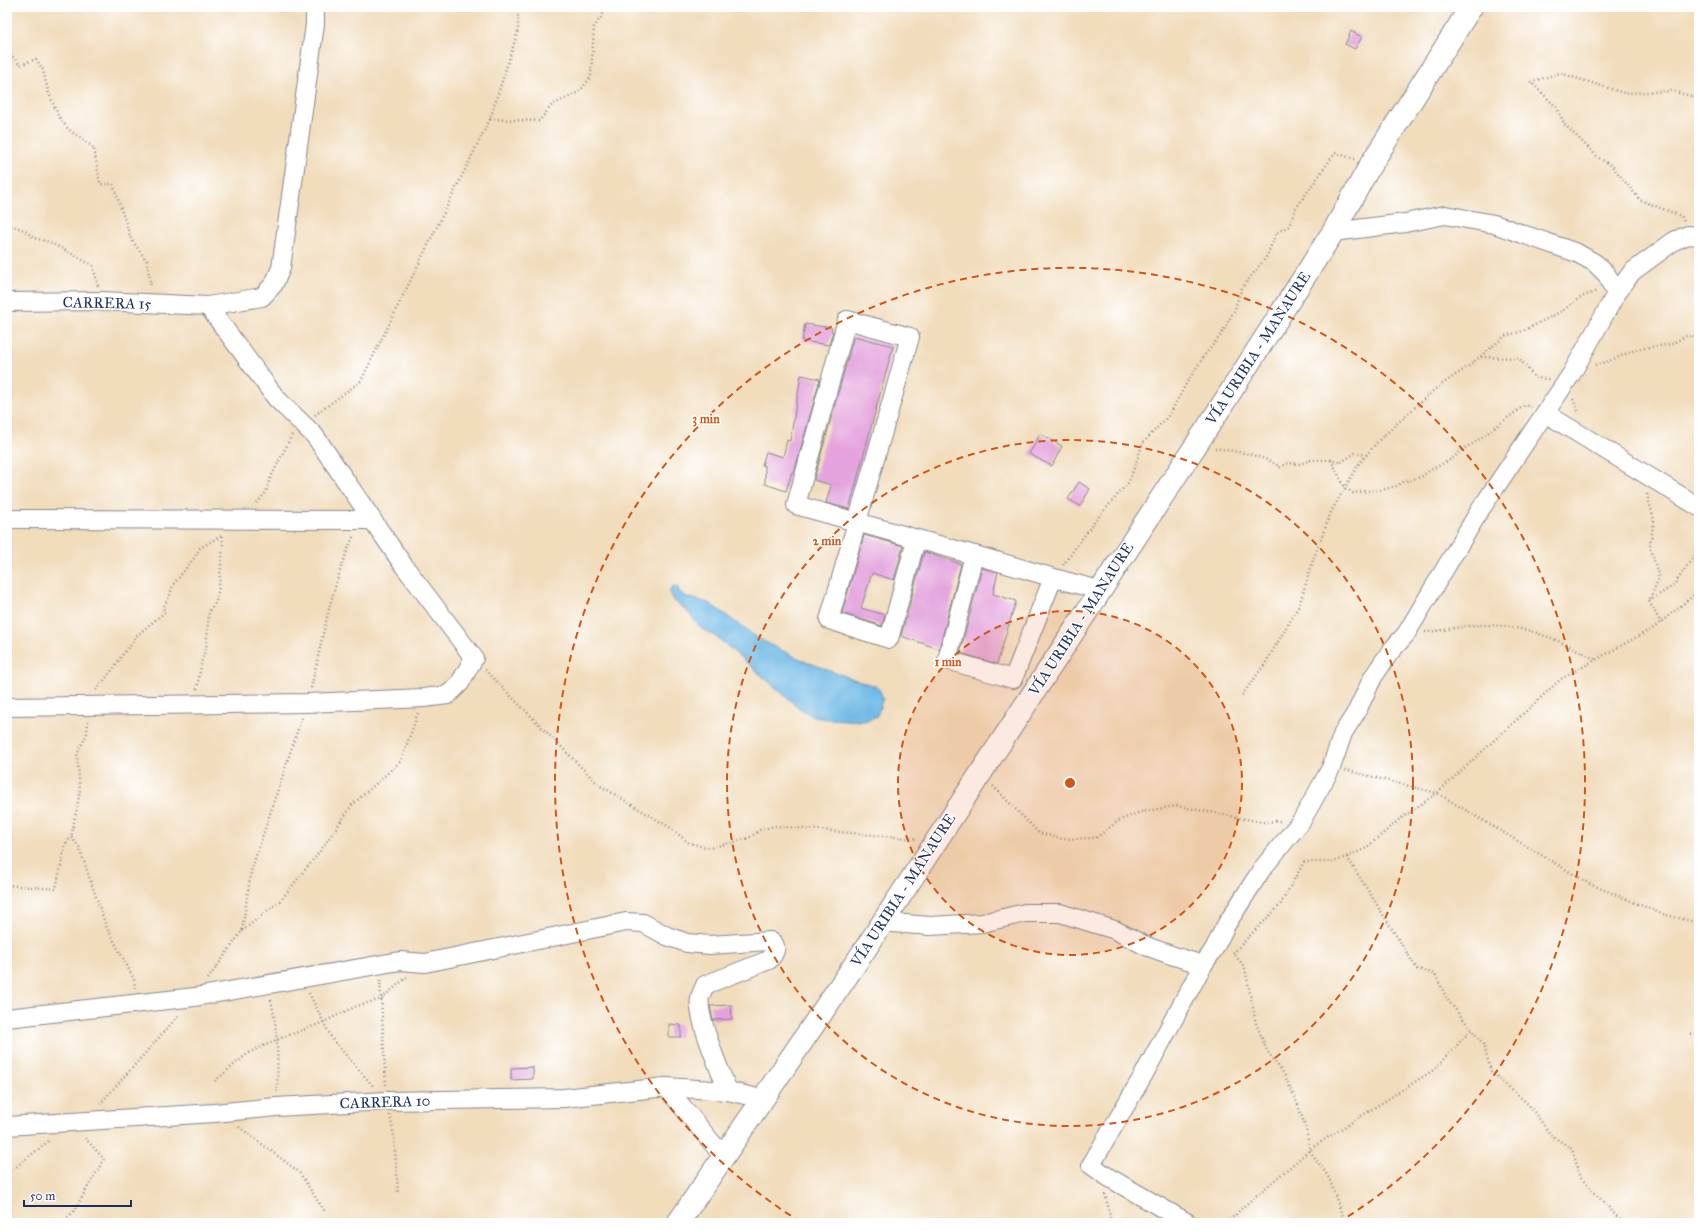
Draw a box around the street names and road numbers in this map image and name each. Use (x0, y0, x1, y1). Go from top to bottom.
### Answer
street label: VÍA URIBIA - MANAURE (1200, 267, 1314, 429)
street label: CARRERA 15 (62, 293, 152, 313)
street label: VÍA URIBIA - MANAURE (1023, 538, 1137, 700)
street label: VÍA URIBIA - MANAURE (845, 809, 959, 971)
street label: CARRERA 10 (339, 1091, 431, 1113)

